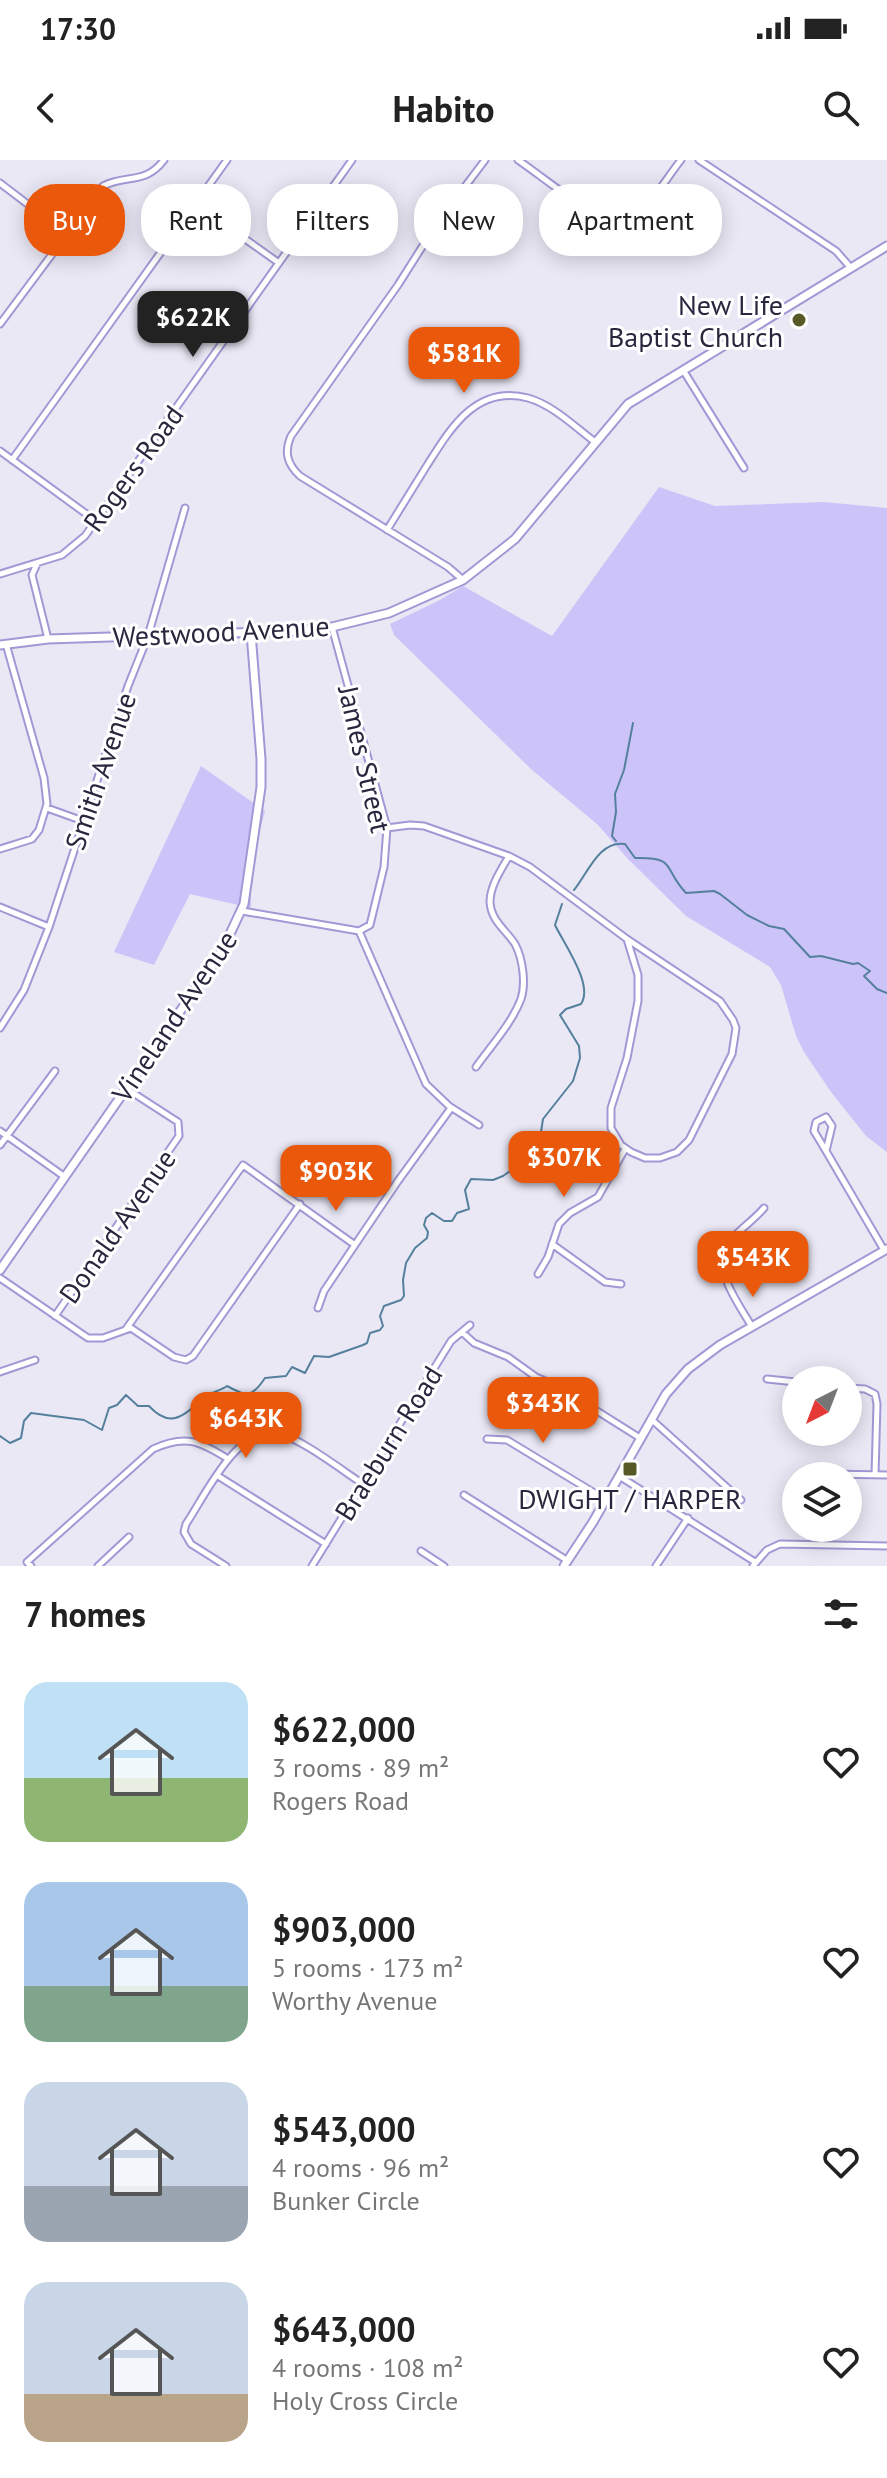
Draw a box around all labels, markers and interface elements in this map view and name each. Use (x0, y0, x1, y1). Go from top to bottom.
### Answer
text: 17:30 (40, 9, 116, 48)
text: Habito (393, 85, 495, 132)
icon: back (24, 86, 68, 130)
icon: search (819, 86, 863, 130)
chip: Buy (24, 184, 125, 256)
chip: Rent (141, 184, 251, 256)
chip: Filters (267, 184, 398, 256)
chip: New (414, 184, 523, 256)
chip: Apartment (539, 184, 722, 256)
place label: New Life Baptist Church (608, 286, 783, 355)
pin: $622K (137, 291, 249, 359)
text: $622K (155, 300, 231, 333)
marker: New Life Baptist Church (790, 311, 808, 329)
pin: $581K (408, 327, 520, 395)
text: $581K (426, 336, 502, 369)
street label: Rogers Road (75, 397, 191, 539)
street label: Westwood Avenue (112, 607, 330, 655)
street label: James Street (330, 681, 400, 837)
street label: Smith Avenue (56, 687, 144, 855)
street label: Vineland Avenue (102, 923, 245, 1110)
pin: $307K (508, 1131, 620, 1199)
text: $307K (526, 1140, 602, 1173)
street label: Donald Avenue (50, 1142, 184, 1310)
pin: $903K (280, 1145, 392, 1213)
text: $903K (298, 1154, 374, 1187)
pin: $543K (697, 1231, 809, 1299)
text: $543K (715, 1240, 791, 1273)
street label: Braeburn Road (326, 1359, 450, 1527)
north arrow (782, 1366, 862, 1446)
map controls (782, 1366, 862, 1542)
pin: $343K (487, 1377, 599, 1445)
text: $343K (505, 1386, 581, 1419)
pin: $643K (190, 1392, 302, 1460)
text: $643K (208, 1401, 284, 1434)
marker: DWIGHT / HARPER (621, 1460, 639, 1478)
button: layers (782, 1462, 862, 1542)
place label: DWIGHT / HARPER (518, 1480, 742, 1517)
text: 7 homes (24, 1592, 146, 1636)
icon: filters (819, 1592, 863, 1636)
text: $622,000 (272, 1707, 416, 1751)
icon: home (88, 1714, 184, 1810)
icon: heart (819, 1740, 863, 1784)
text: 3 rooms · 89 m² (272, 1751, 449, 1784)
text: Rogers Road (272, 1784, 409, 1817)
text: $903,000 (272, 1907, 416, 1951)
icon: home (88, 1914, 184, 2010)
icon: heart (819, 1940, 863, 1984)
text: 5 rooms · 173 m² (272, 1951, 464, 1984)
text: Worthy Avenue (272, 1984, 438, 2017)
text: $543,000 (272, 2107, 416, 2151)
icon: home (88, 2114, 184, 2210)
icon: heart (819, 2140, 863, 2184)
text: 4 rooms · 96 m² (272, 2151, 449, 2184)
text: Bunker Circle (272, 2184, 420, 2217)
text: $643,000 (272, 2307, 416, 2351)
icon: home (88, 2314, 184, 2410)
icon: heart (819, 2340, 863, 2384)
text: 4 rooms · 108 m² (272, 2351, 464, 2384)
text: Holy Cross Circle (272, 2384, 458, 2417)

